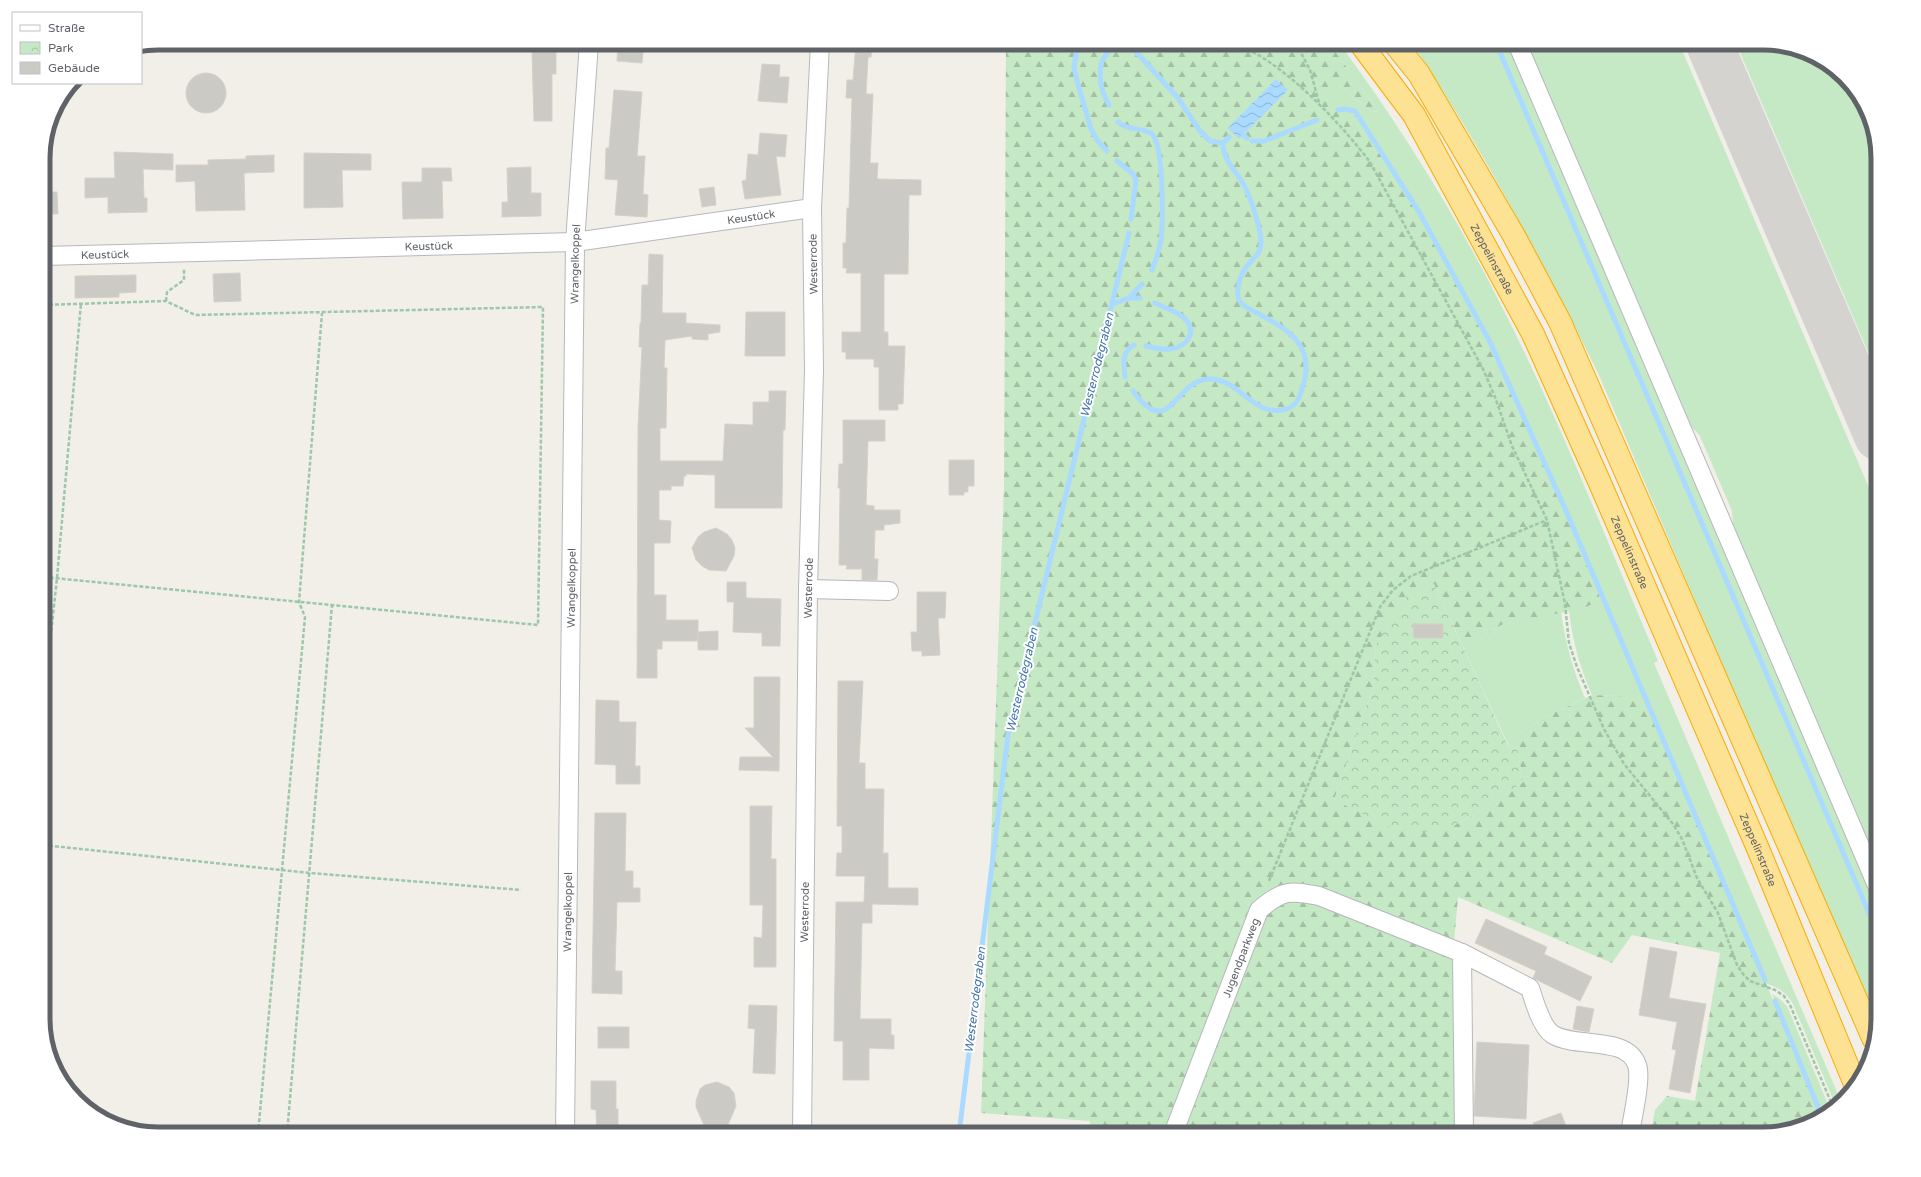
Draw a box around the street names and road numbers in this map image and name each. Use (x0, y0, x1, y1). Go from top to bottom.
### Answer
street label: Keustück (726, 207, 776, 227)
street label: Zeppelinstraße (1467, 222, 1516, 297)
street label: Wrangelkoppel (568, 224, 583, 304)
street label: Westerrode (806, 234, 821, 294)
street label: Keustück (405, 239, 453, 253)
street label: Keustück (81, 248, 129, 262)
street label: Zeppelinstraße (1608, 514, 1651, 591)
street label: Wrangelkoppel (565, 548, 579, 628)
street label: Westerrode (802, 558, 816, 618)
street label: Zeppelinstraße (1736, 811, 1779, 889)
street label: Wrangelkoppel (561, 872, 575, 952)
street label: Westerrode (798, 882, 812, 942)
street label: Jugendparkweg (1220, 916, 1262, 999)

